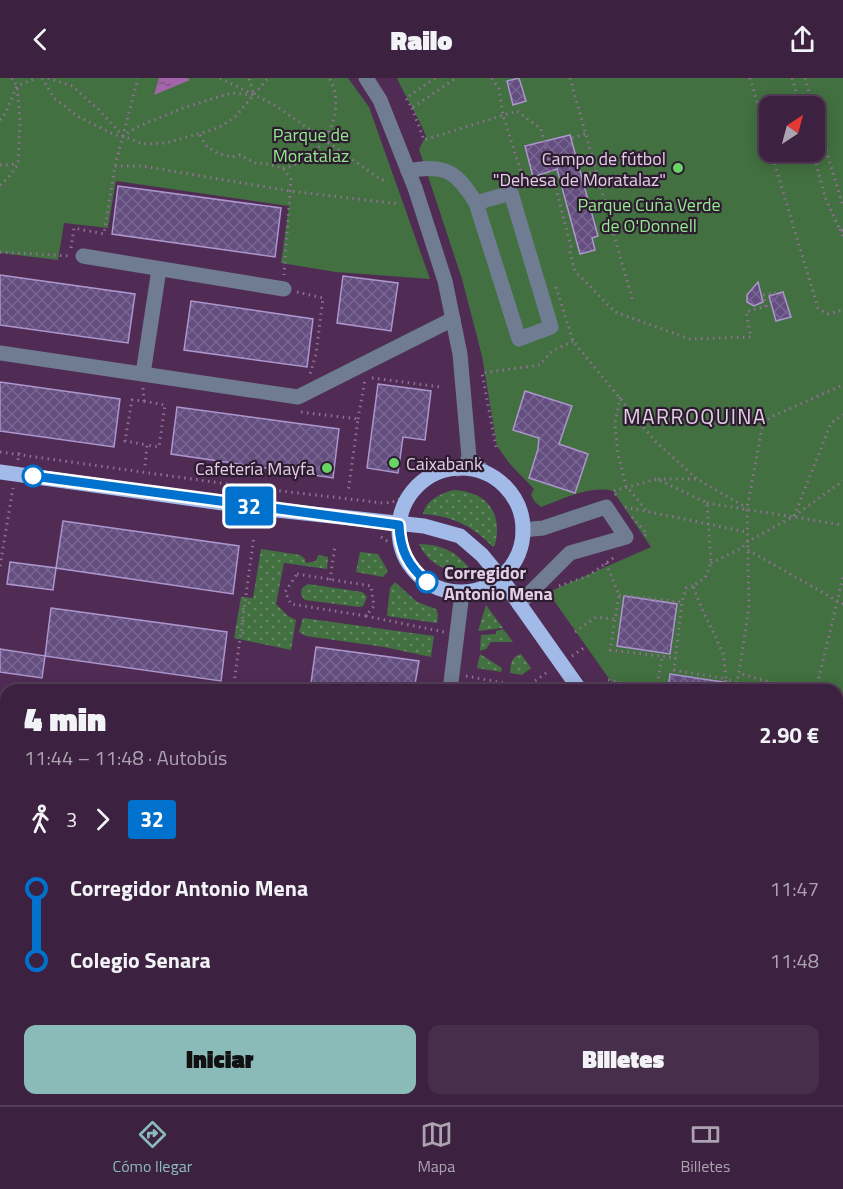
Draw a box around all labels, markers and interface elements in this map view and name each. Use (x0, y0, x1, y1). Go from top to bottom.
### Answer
text: Railo (390, 19, 453, 60)
icon: back (24, 23, 57, 56)
icon: share (786, 23, 819, 56)
north arrow (759, 96, 825, 162)
map controls (759, 96, 825, 162)
park label: Parque de Moratalaz (273, 121, 349, 169)
place label: Campo de fútbol "Dehesa de Moratalaz" (493, 145, 666, 193)
marker: Campo de fútbol "Dehesa de Moratalaz" (671, 161, 685, 175)
park label: Parque Cuña Verde de O'Donnell (577, 191, 721, 239)
district label: MARROQUINA (623, 400, 767, 432)
place label: Caixabank (406, 450, 483, 477)
place label: Cafetería Mayfa (195, 455, 315, 482)
marker: Caixabank (387, 456, 401, 470)
marker: Cafetería Mayfa (320, 461, 334, 475)
unlabelled marker (22, 465, 44, 487)
line badge: 32 (222, 486, 276, 526)
text: 32 (237, 490, 261, 522)
place label: Corregidor Antonio Mena (444, 559, 553, 607)
marker: Corregidor Antonio Mena (416, 571, 438, 593)
text: 4 min (24, 694, 106, 744)
text: 2.90 € (759, 718, 819, 752)
text: 11:44 – 11:48 · Autobús (24, 742, 227, 773)
icon: walk (24, 803, 57, 836)
icon: forward (86, 803, 119, 836)
text: 32 (140, 803, 164, 835)
text: 3 (66, 804, 77, 835)
text: Corregidor Antonio Mena (70, 871, 308, 905)
text: 11:47 (770, 873, 819, 904)
text: Colegio Senara (70, 943, 211, 977)
text: 11:48 (770, 945, 819, 976)
button: Iniciar (24, 1025, 416, 1094)
button: Billetes (428, 1025, 819, 1094)
tab: Cómo llegar (113, 1118, 192, 1178)
tab: Mapa (417, 1118, 455, 1178)
tab: Billetes (680, 1118, 730, 1178)

